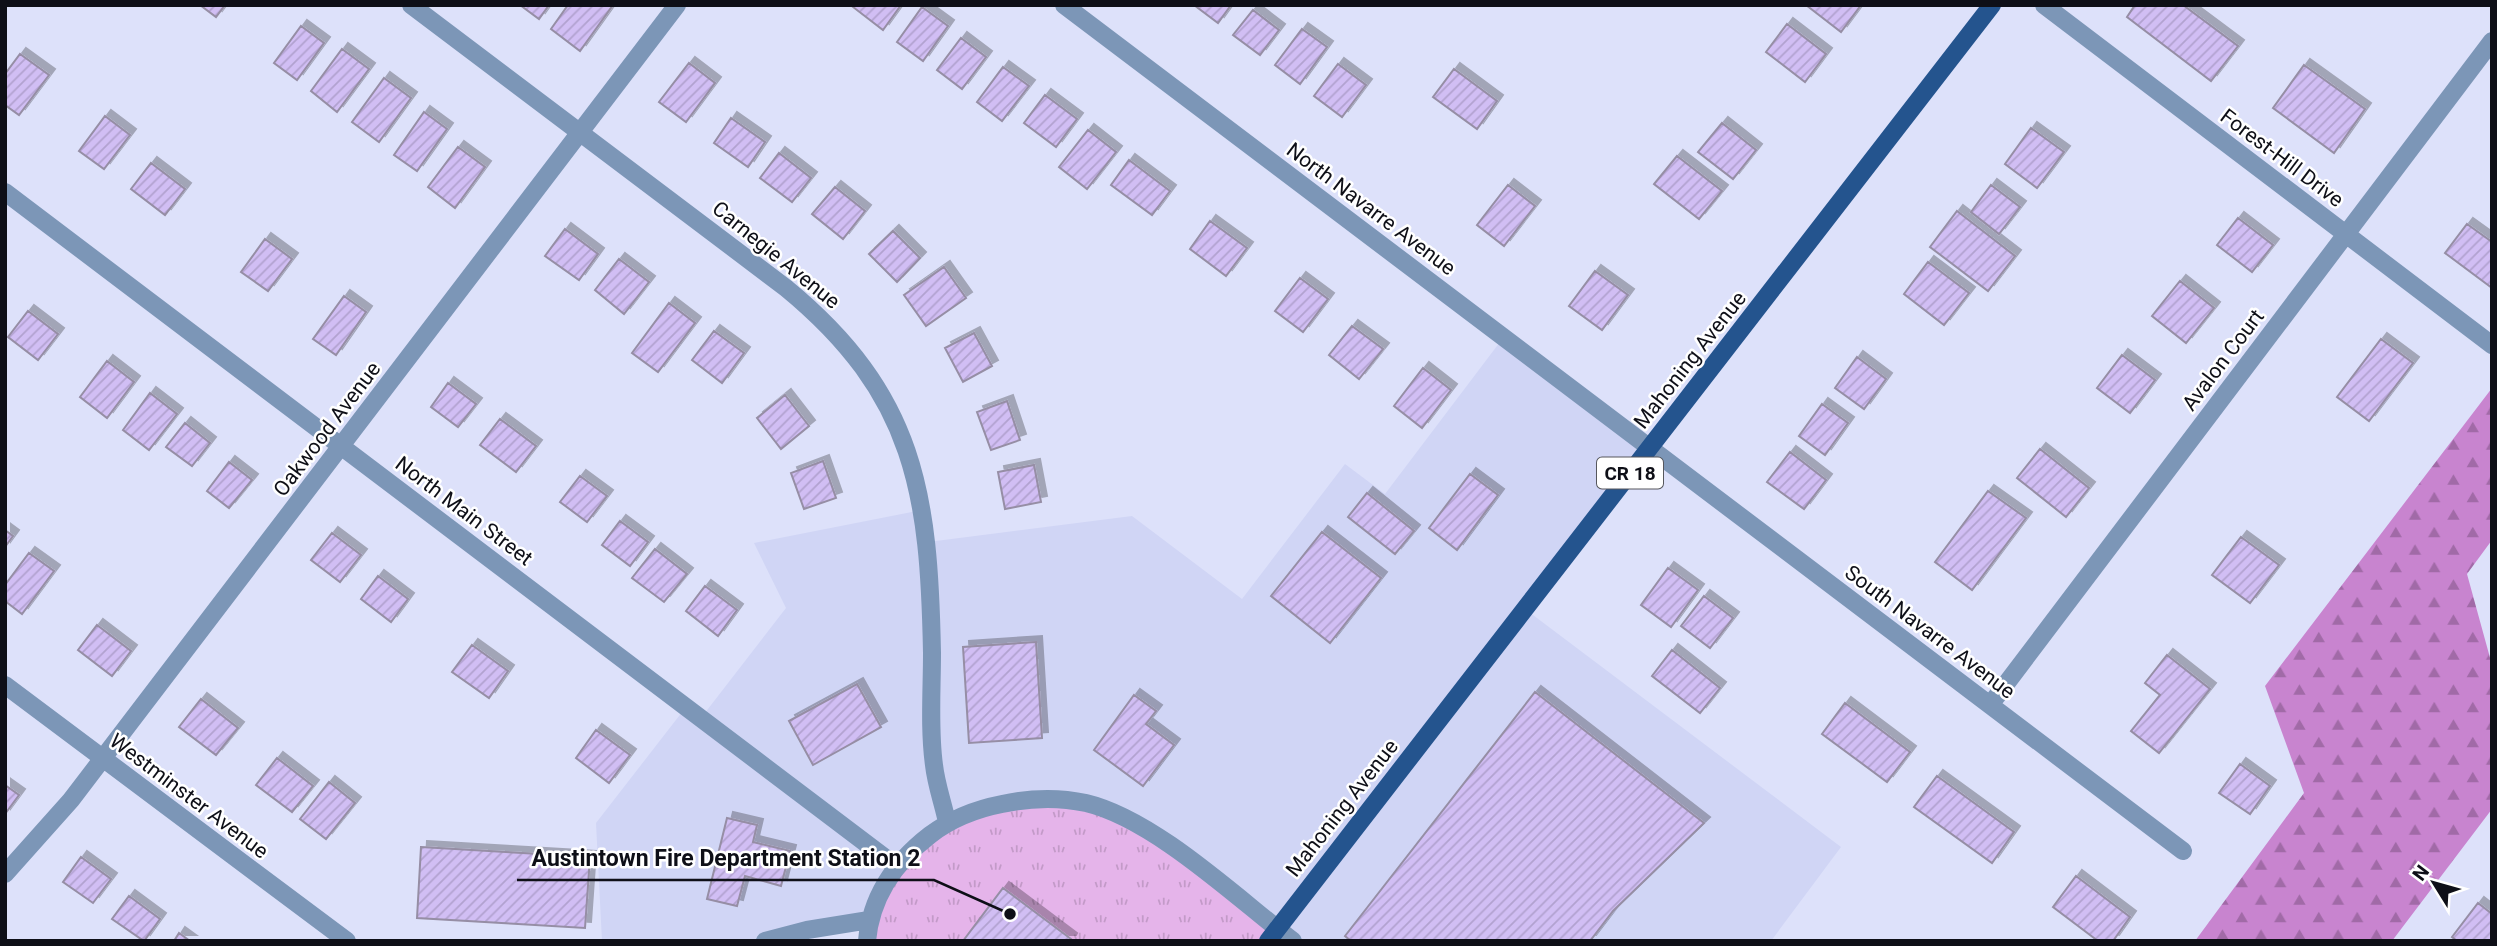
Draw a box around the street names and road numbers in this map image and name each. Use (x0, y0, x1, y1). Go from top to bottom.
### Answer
street label: Forest-Hill Drive (2216, 104, 2348, 212)
street label: North Navarre Avenue (1282, 138, 1460, 280)
street label: Carnegie Avenue (707, 196, 845, 314)
street label: Mahoning Avenue (1629, 287, 1751, 433)
street label: Avalon Court (2177, 305, 2269, 415)
street label: Oakwood Avenue (269, 357, 385, 501)
street label: North Main Street (391, 452, 537, 570)
road number: CR 18 (1597, 458, 1663, 488)
street label: South Navarre Avenue (1840, 560, 2020, 704)
street label: Westminster Avenue (105, 729, 273, 863)
street label: Mahoning Avenue (1281, 735, 1403, 881)

